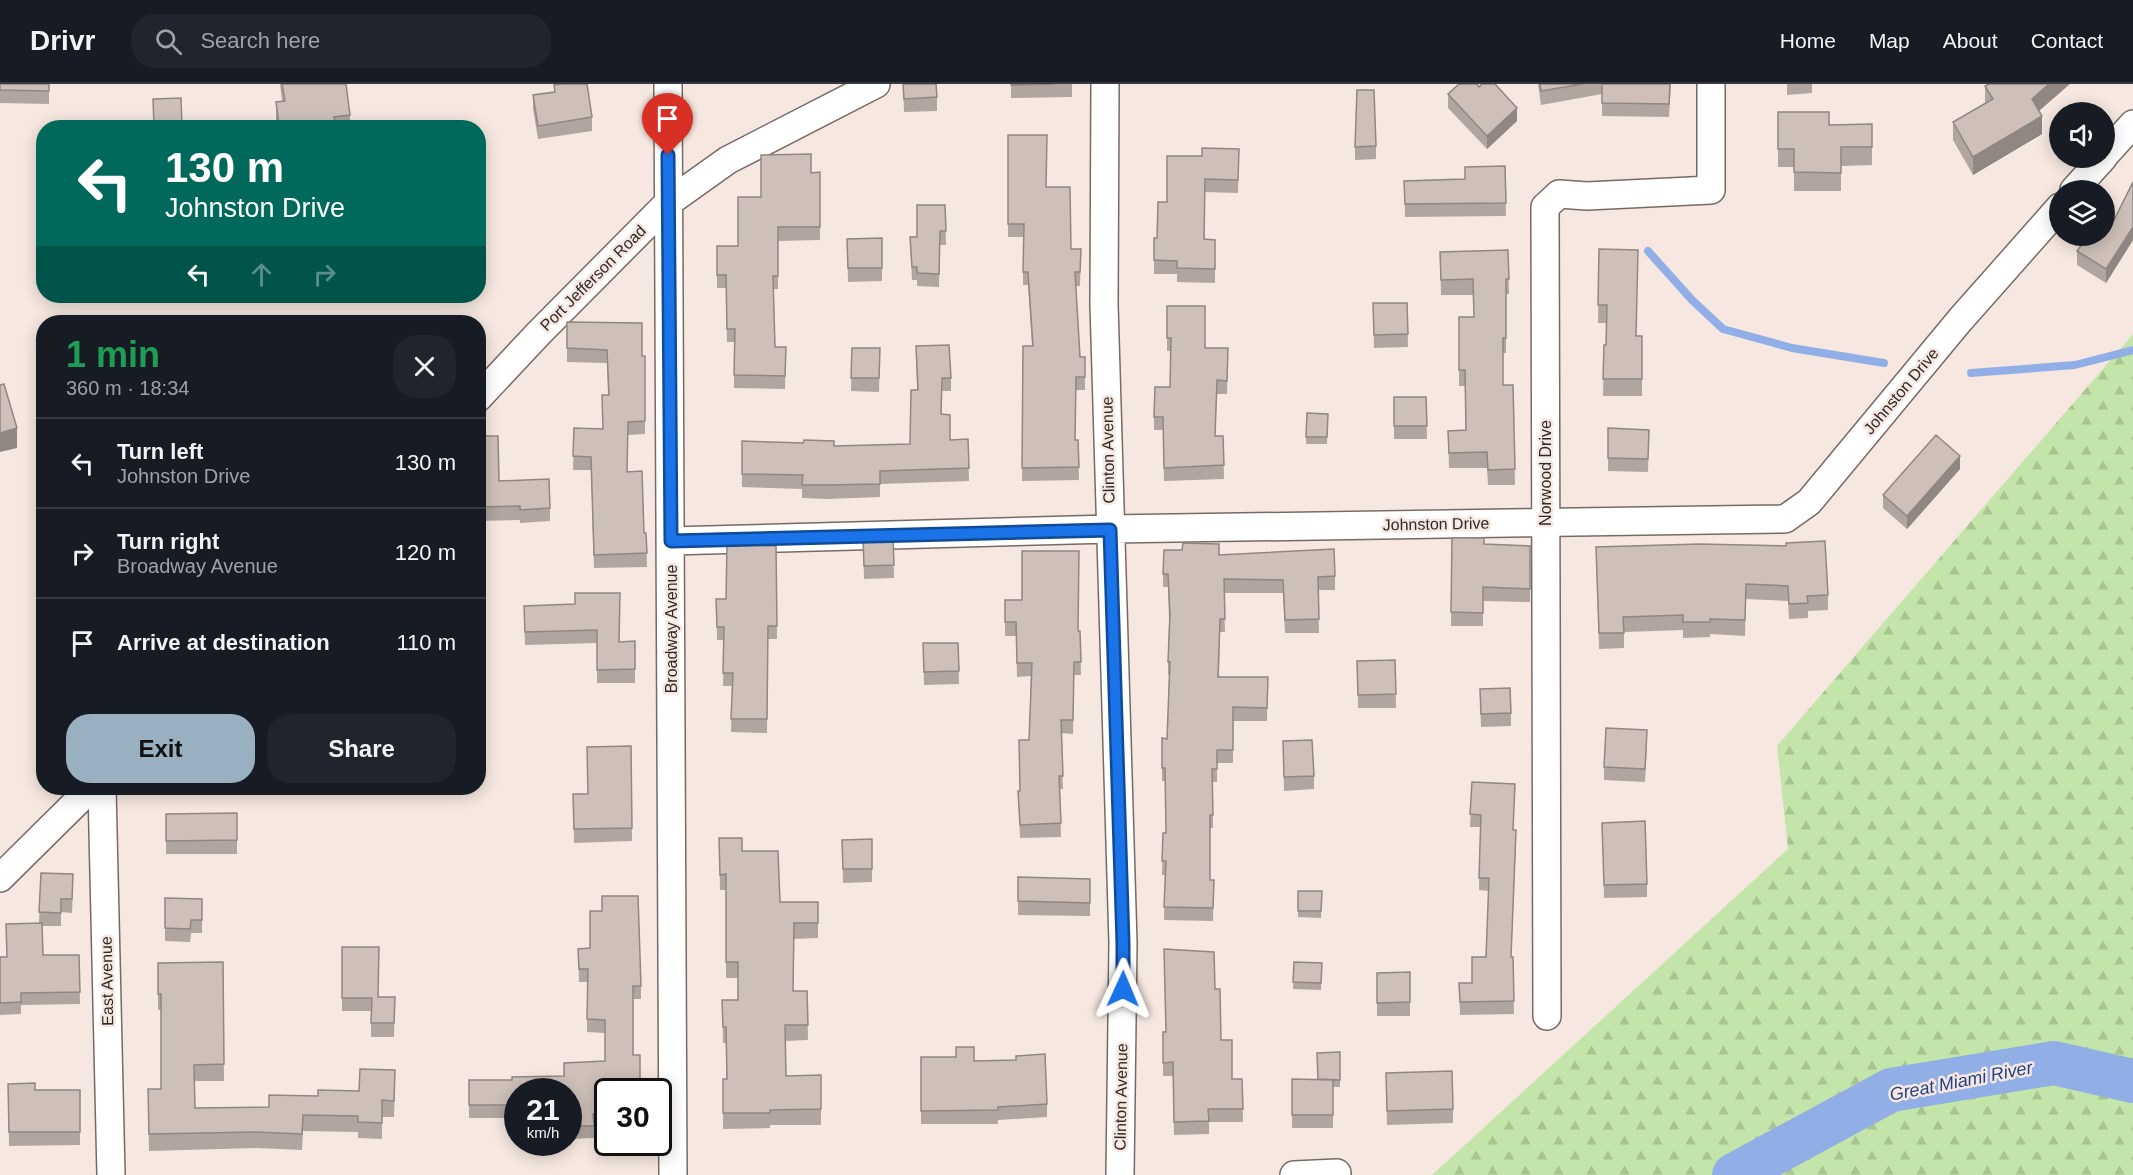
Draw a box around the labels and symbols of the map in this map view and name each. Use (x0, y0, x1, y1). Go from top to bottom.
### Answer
pin (642, 93, 693, 155)
street label: Port Jefferson Road (537, 222, 649, 334)
street label: Johnston Drive (1860, 345, 1942, 437)
street label: Clinton Avenue (1099, 396, 1117, 504)
street label: Norwood Drive (1537, 420, 1554, 526)
street label: Johnston Drive (1383, 515, 1490, 533)
street label: Broadway Avenue (663, 565, 680, 693)
street label: East Avenue (98, 936, 116, 1026)
position arrow (1091, 957, 1155, 1021)
street label: Clinton Avenue (1112, 1043, 1130, 1151)
water label: Great Miami River (1888, 1057, 2035, 1105)
speed limit sign: 30 (594, 1078, 672, 1156)

